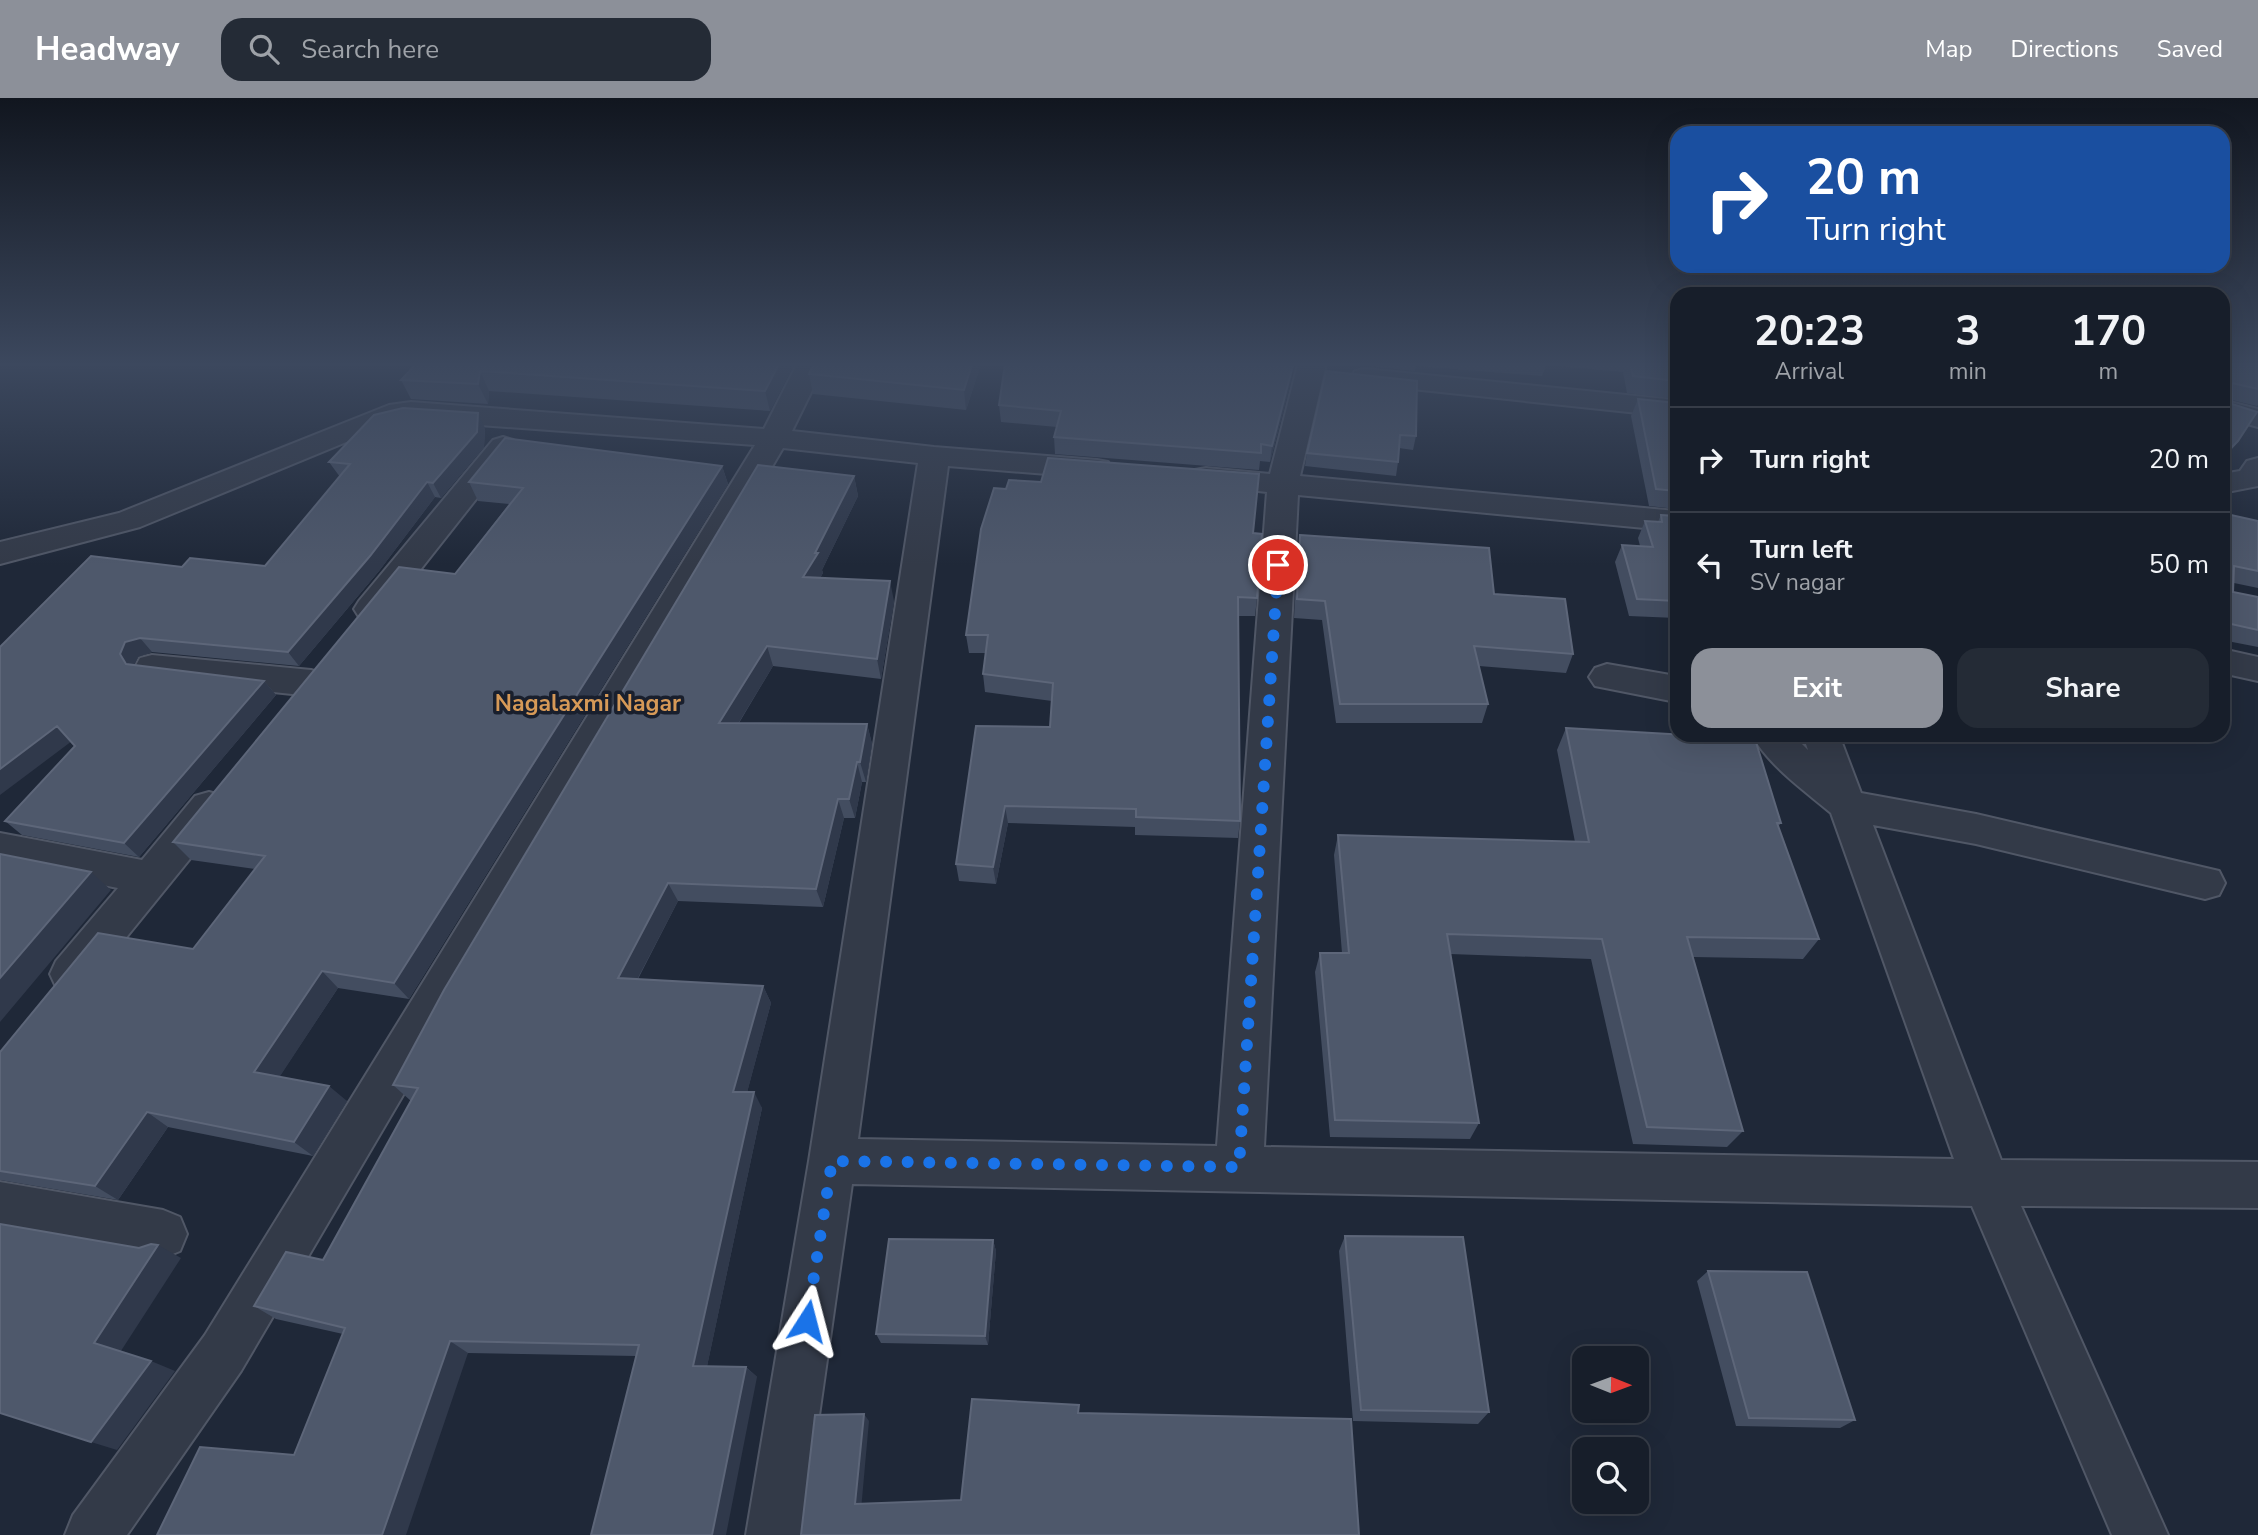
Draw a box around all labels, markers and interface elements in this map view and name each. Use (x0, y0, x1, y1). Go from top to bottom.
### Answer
search box (221, 18, 711, 81)
text: Headway (35, 27, 179, 72)
icon: search (245, 30, 283, 68)
text: Search here (301, 32, 439, 67)
text: Map (1925, 33, 1972, 65)
text: Directions (2010, 33, 2119, 65)
text: Saved (2157, 33, 2223, 65)
text: 20 m (1806, 144, 1921, 211)
icon: right (1691, 154, 1782, 245)
text: Turn right (1806, 208, 1946, 251)
text: 20:23 (1754, 303, 1865, 360)
text: 3 (1955, 303, 1980, 360)
text: 170 (2071, 303, 2146, 360)
text: Arrival (1775, 356, 1844, 387)
text: min (1949, 356, 1987, 387)
text: m (2099, 356, 2118, 387)
icon: right (1691, 441, 1729, 479)
text: Turn right (1750, 442, 1869, 477)
text: 20 m (2149, 442, 2209, 477)
text: Turn left (1750, 532, 1853, 567)
pin (1248, 535, 1308, 595)
icon: arrive (1259, 546, 1297, 584)
icon: left (1691, 546, 1729, 584)
text: 50 m (2149, 547, 2209, 582)
text: SV nagar (1750, 567, 1845, 598)
button: Exit (1691, 648, 1943, 728)
button: Share (1957, 648, 2209, 728)
district label: Nagalaxmi Nagar (495, 688, 681, 719)
position arrow (770, 1284, 844, 1358)
north arrow (1572, 1346, 1648, 1423)
map controls (1572, 1346, 1649, 1514)
button: search (1572, 1437, 1649, 1514)

